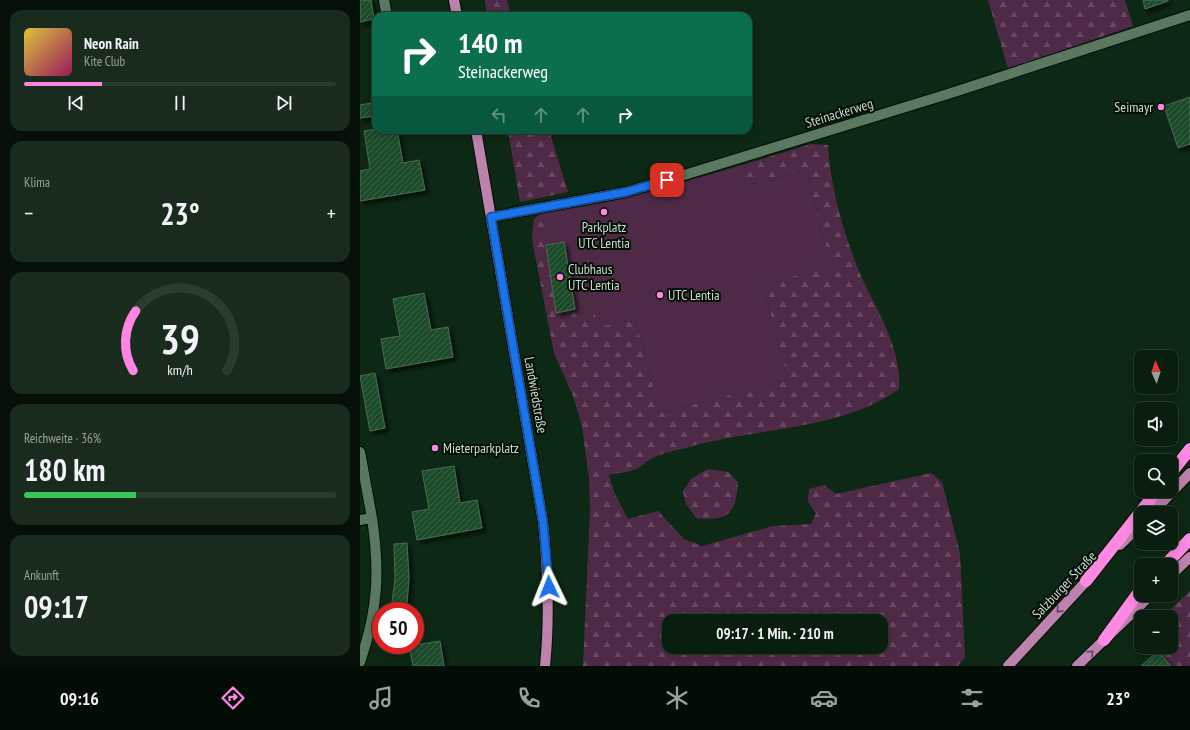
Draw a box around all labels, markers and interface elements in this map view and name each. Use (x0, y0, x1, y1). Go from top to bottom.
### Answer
text: 140 m (458, 24, 522, 61)
icon: right (392, 28, 444, 80)
text: Neon Rain (84, 34, 139, 53)
text: Kite Club (84, 53, 125, 70)
text: Steinackerweg (458, 60, 548, 83)
icon: previous (65, 92, 87, 114)
icon: pause (169, 92, 191, 114)
icon: next (273, 92, 295, 114)
street label: Steinackerweg (803, 94, 875, 132)
place label: Seimayr (1114, 98, 1153, 116)
marker: Seimayr (1156, 102, 1166, 112)
icon: left (488, 104, 510, 126)
icon: ahead (530, 104, 552, 126)
icon: ahead (572, 104, 594, 126)
icon: right (614, 104, 636, 126)
pin (650, 163, 684, 197)
icon: arrive (656, 169, 678, 191)
text: Klima (24, 174, 50, 191)
text: 23° (160, 194, 200, 233)
text: − (24, 199, 33, 227)
text: + (327, 199, 336, 227)
marker: Parkplatz UTC Lentia (599, 207, 609, 217)
place label: Parkplatz UTC Lentia (578, 218, 630, 252)
place label: Clubhaus UTC Lentia (568, 260, 620, 294)
marker: Clubhaus UTC Lentia (555, 272, 565, 282)
place label: UTC Lentia (668, 286, 720, 304)
marker: UTC Lentia (655, 290, 665, 300)
text: 39 (160, 312, 200, 365)
north arrow (1134, 350, 1178, 394)
map controls (1134, 350, 1178, 654)
street label: Landwiedstraße (520, 355, 552, 435)
text: km/h (167, 360, 193, 379)
button: sound (1134, 402, 1178, 446)
text: Reichweite · 36% (24, 430, 101, 447)
place label: Mieterparkplatz (443, 439, 519, 457)
marker: Mieterparkplatz (430, 443, 440, 453)
text: 180 km (24, 450, 105, 489)
button: search (1134, 454, 1178, 498)
button: layers (1134, 506, 1178, 550)
street label: Salzburger Straße (1028, 547, 1100, 623)
button: + (1134, 558, 1178, 602)
position arrow (528, 566, 570, 608)
text: Ankunft (24, 567, 59, 584)
text: 09:17 (24, 587, 89, 626)
speed limit sign: 50 (372, 602, 424, 654)
one-way arrow (1057, 605, 1064, 613)
button: − (1134, 610, 1178, 654)
text: 09:17 · 1 Min. · 210 m (716, 624, 834, 643)
one-way arrow (1086, 650, 1094, 658)
icon: directions (219, 684, 247, 712)
icon: music (367, 684, 395, 712)
icon: phone (515, 684, 543, 712)
icon: climate (663, 684, 691, 712)
icon: car (810, 684, 838, 712)
icon: filters (958, 684, 986, 712)
text: 09:16 (60, 687, 99, 710)
text: 23° (1106, 687, 1130, 710)

